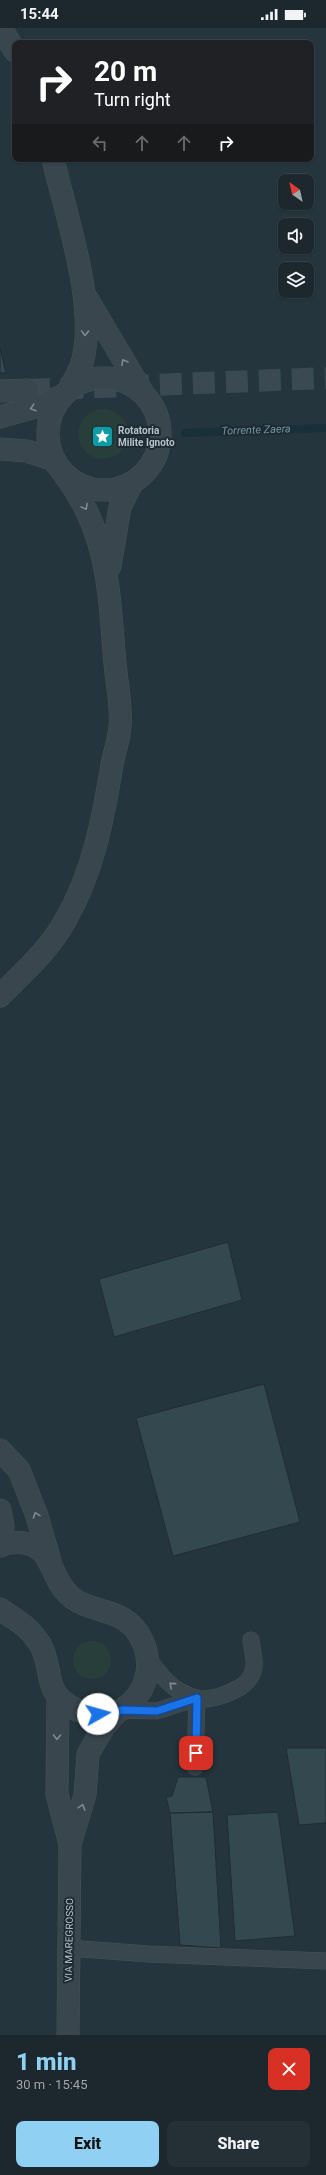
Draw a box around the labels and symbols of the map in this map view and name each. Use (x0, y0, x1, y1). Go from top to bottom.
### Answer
north arrow (278, 174, 314, 210)
one-way arrow (81, 330, 89, 336)
one-way arrow (122, 359, 129, 366)
one-way arrow (29, 403, 36, 412)
water label: Torrente Zaera (221, 422, 291, 438)
place icon: Rotatoria Milite Ignoto (89, 423, 115, 449)
place label: Rotatoria Milite Ignoto (118, 425, 175, 448)
one-way arrow (80, 503, 88, 510)
one-way arrow (33, 1511, 41, 1518)
one-way arrow (170, 1683, 177, 1690)
position arrow (77, 1693, 119, 1735)
one-way arrow (53, 1734, 61, 1740)
pin (179, 1736, 213, 1770)
one-way arrow (77, 1803, 86, 1810)
street label: VIA MAREGROSSO (63, 1898, 75, 1982)

